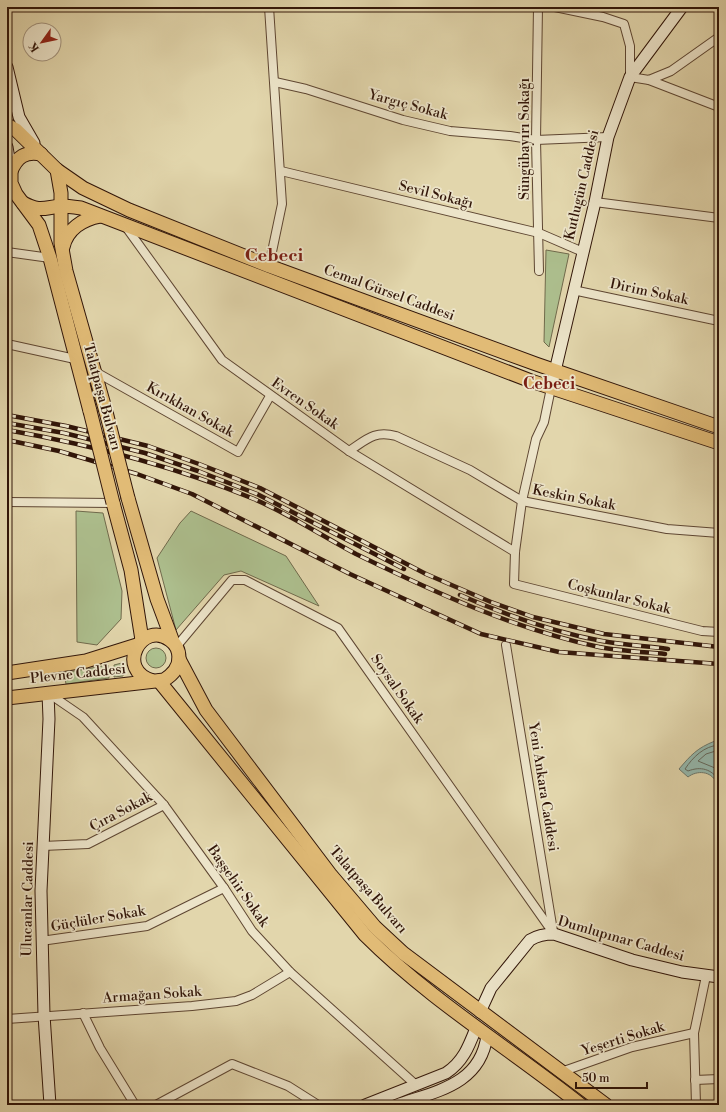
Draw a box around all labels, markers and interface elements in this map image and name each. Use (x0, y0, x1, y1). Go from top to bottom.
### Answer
north arrow (22, 22, 62, 62)
text: K (26, 38, 43, 54)
street label: Süngübayırı Sokağı (516, 78, 534, 200)
street label: Yargıç Sokak (365, 86, 450, 124)
street label: Kutlugün Caddesi (561, 128, 604, 242)
street label: Sevil Sokağı (397, 177, 476, 213)
district label: Cebeci (245, 244, 304, 267)
street label: Cemal Gürsel Caddesi (321, 261, 457, 325)
street label: Dirim Sokak (608, 275, 690, 309)
street label: Talatpaşa Bulvarı (79, 341, 125, 453)
street label: Evren Sokak (268, 374, 343, 434)
district label: Cebeci (523, 374, 575, 394)
street label: Kırıkhan Sokak (143, 378, 238, 442)
street label: Keskin Sokak (531, 481, 618, 515)
street label: Coşkunlar Sokak (565, 575, 673, 619)
street label: Soysal Sokak (366, 651, 428, 728)
street label: Plevne Caddesi (29, 660, 127, 688)
street label: Yeni Ankara Caddesi (524, 720, 562, 853)
street label: Çıra Sokak (87, 788, 156, 836)
street label: Ulucanlar Caddesi (18, 841, 38, 957)
street label: Başşehir Sokak (202, 841, 273, 931)
street label: Talatpaşa Bulvarı (325, 842, 411, 938)
street label: Güçlüler Sokak (49, 902, 147, 936)
street label: Dumlupınar Caddesi (556, 912, 687, 966)
street label: Armağan Sokak (101, 983, 203, 1007)
street label: Yeşerti Sokak (579, 1018, 667, 1060)
scale bar (576, 1064, 647, 1090)
text: 50 m (582, 1071, 610, 1086)

